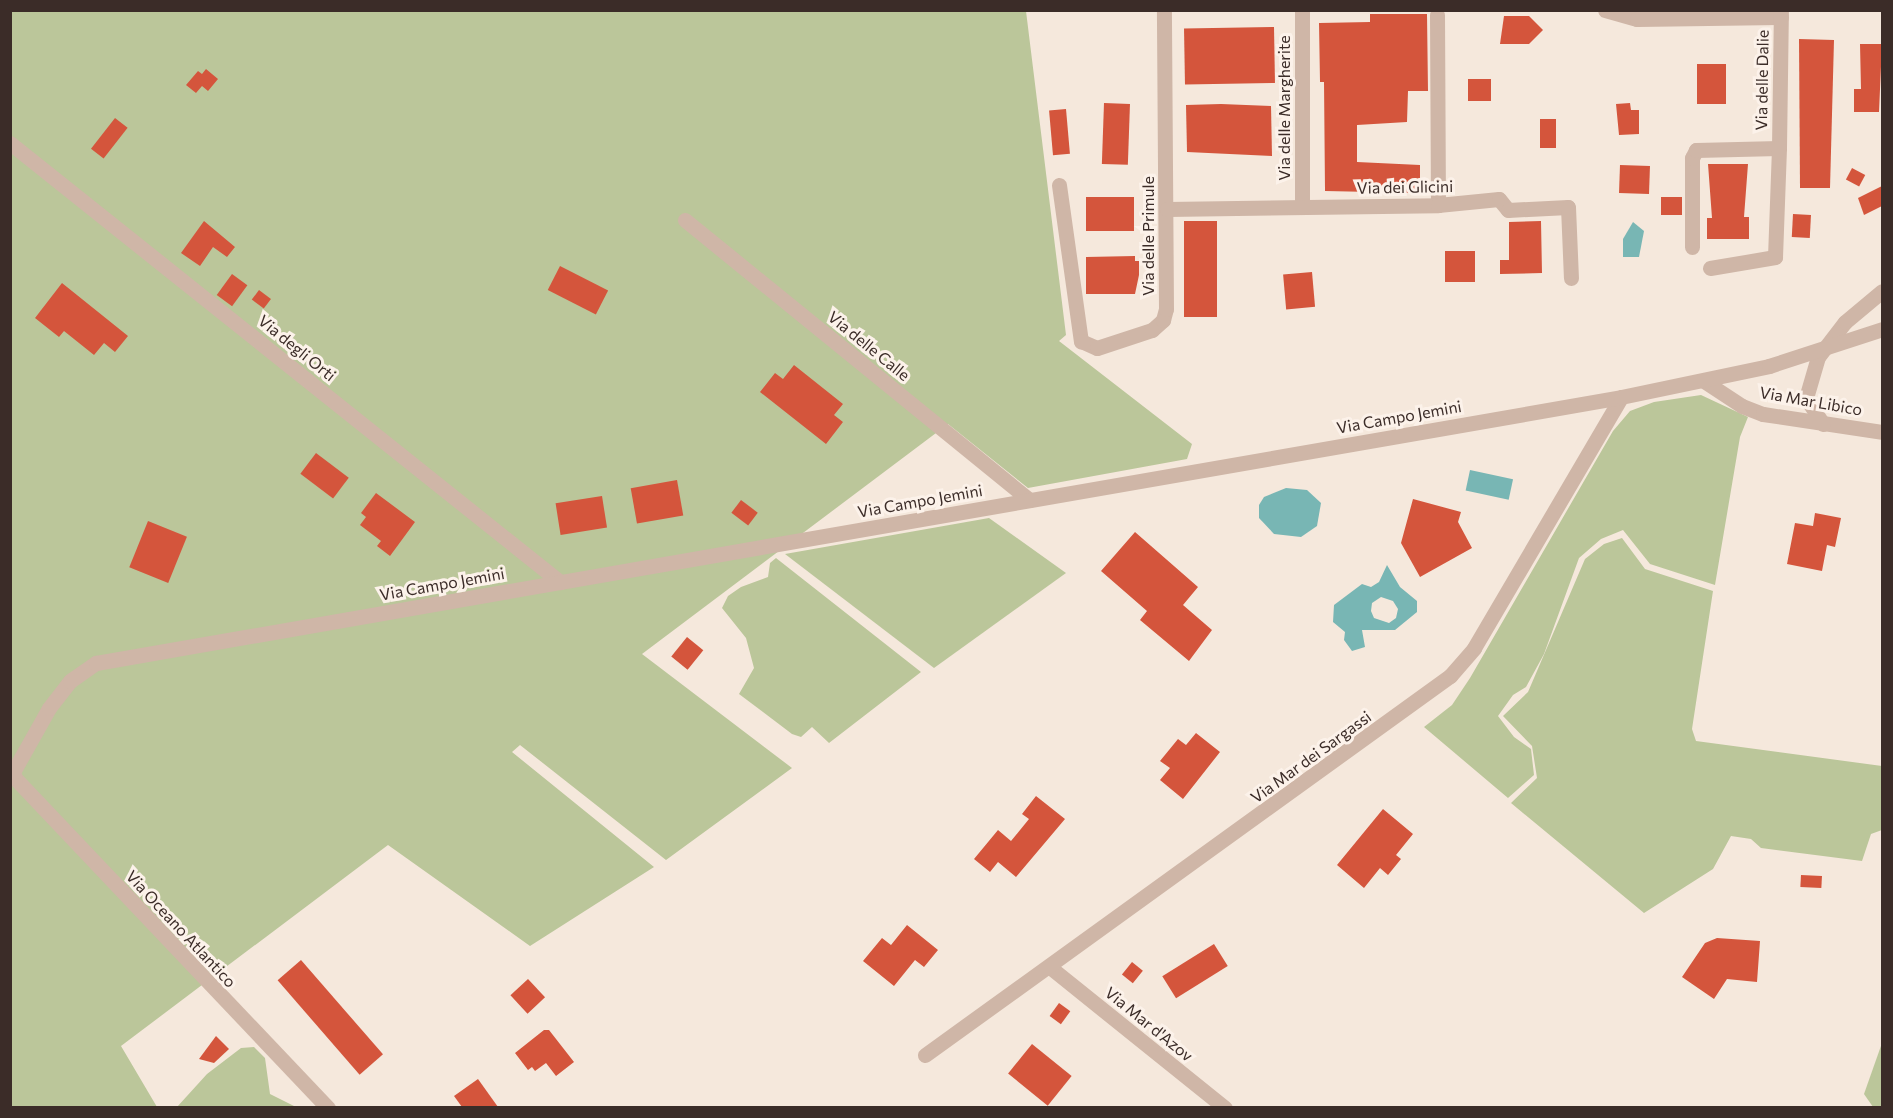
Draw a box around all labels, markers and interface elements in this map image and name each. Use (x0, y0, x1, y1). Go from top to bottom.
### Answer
street label: Via delle Dalie (1752, 30, 1772, 130)
street label: Via delle Margherite (1274, 35, 1294, 181)
street label: Via delle Primule (1138, 176, 1158, 296)
street label: Via dei Glicini (1357, 177, 1453, 197)
street label: Via delle Calle (824, 307, 914, 385)
street label: Via degli Orti (254, 311, 340, 385)
street label: Via Mar Libico (1758, 383, 1864, 419)
street label: Via Campo Jemini (1335, 397, 1463, 437)
street label: Via Campo Jemini (856, 481, 984, 521)
street label: Via Campo Jemini (378, 564, 506, 604)
street label: Via Mar dei Sargassi (1247, 707, 1375, 807)
street label: Via Oceano Atlantico (122, 867, 240, 991)
street label: Via Mar d'Azov (1101, 983, 1197, 1065)

